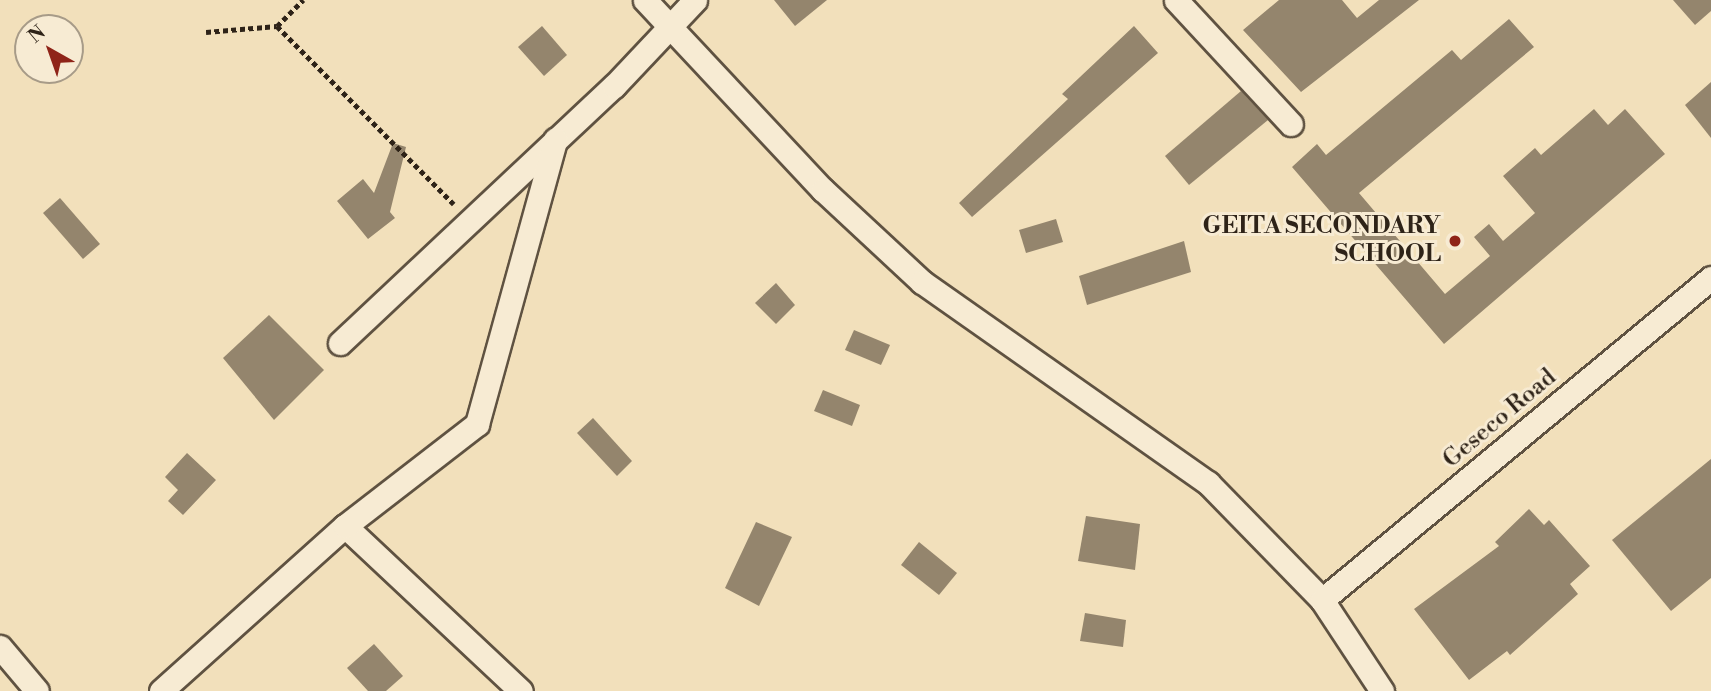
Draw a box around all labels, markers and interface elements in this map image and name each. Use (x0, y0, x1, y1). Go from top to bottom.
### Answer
north arrow (14, 14, 84, 84)
text: N (23, 20, 50, 48)
place label: GEITA SECONDARY SCHOOL (1203, 213, 1441, 269)
marker: GEITA SECONDARY SCHOOL (1447, 233, 1463, 249)
street label: Geseco Road (1438, 363, 1562, 475)

